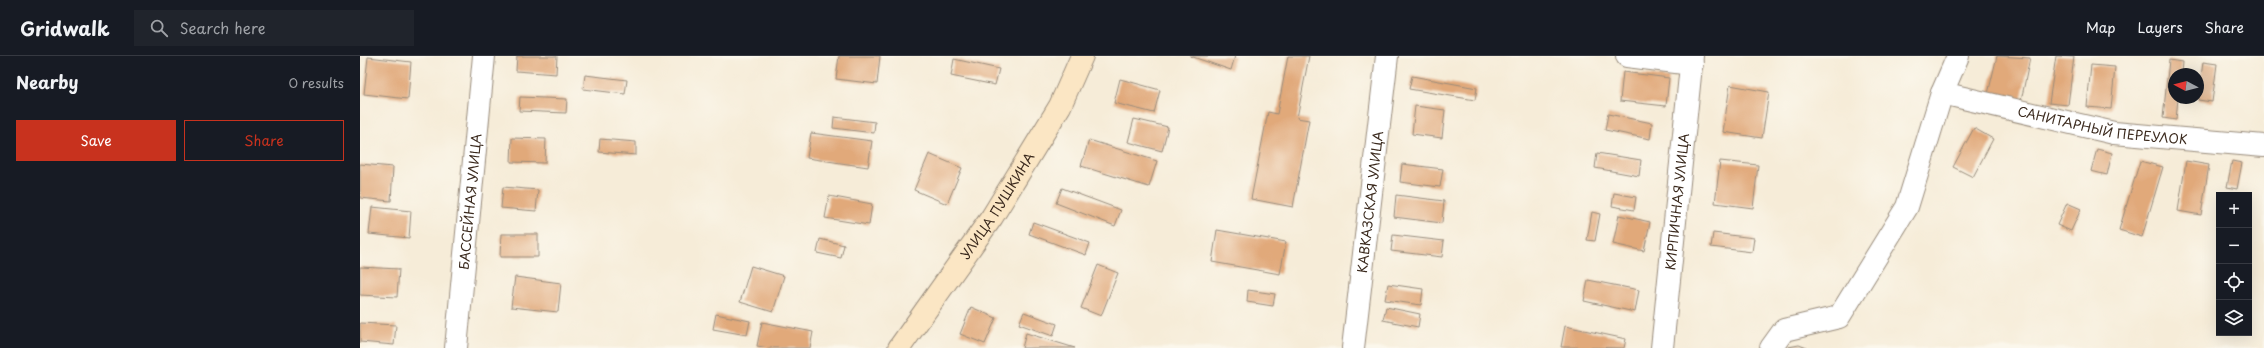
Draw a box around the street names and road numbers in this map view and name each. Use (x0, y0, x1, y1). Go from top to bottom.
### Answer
street label: САНИТАРНЫЙ ПЕРЕУЛОК (2016, 101, 2188, 148)
street label: КАВКАЗСКАЯ УЛИЦА (1352, 130, 1387, 274)
street label: КИРПИЧНАЯ УЛИЦА (1660, 132, 1693, 271)
street label: БАССЕЙНАЯ УЛИЦА (454, 133, 486, 271)
street label: УЛИЦА ПУШКИНА (955, 148, 1038, 263)

